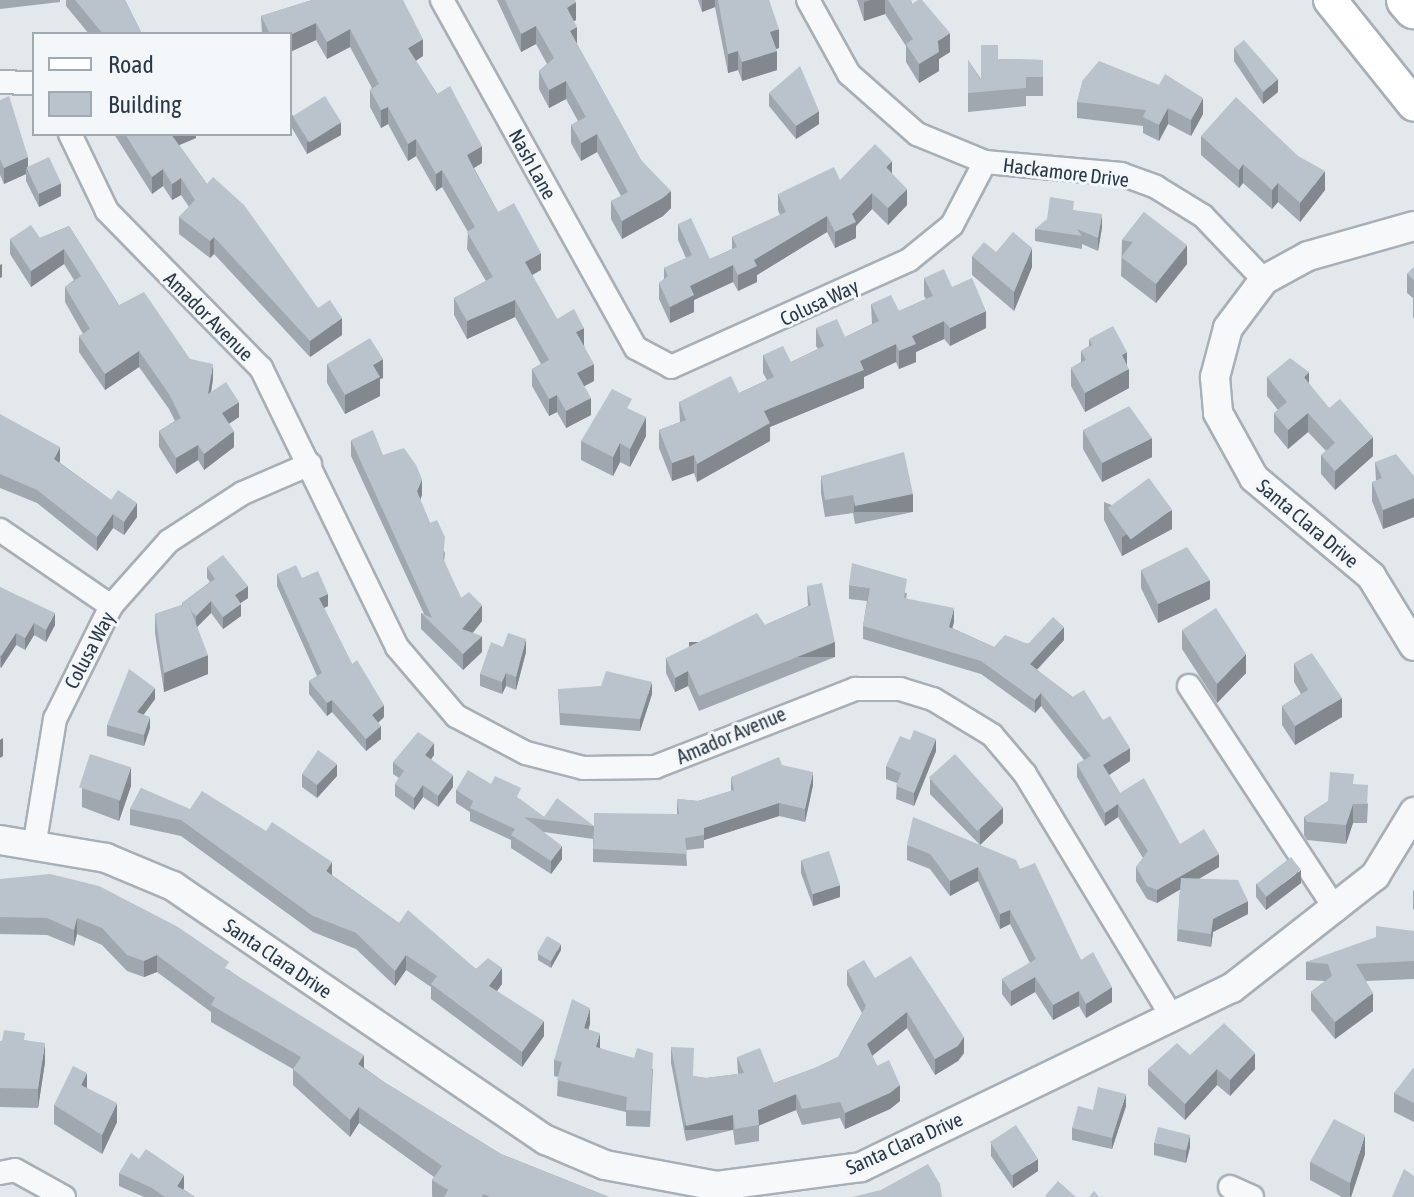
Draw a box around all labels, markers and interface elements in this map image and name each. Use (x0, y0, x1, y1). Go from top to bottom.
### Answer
legend (32, 32, 292, 136)
text: Road (108, 51, 154, 78)
text: Building (108, 91, 181, 118)
street label: Nash Lane (504, 125, 562, 203)
street label: Hackamore Drive (1002, 152, 1130, 192)
street label: Amador Avenue (159, 266, 259, 366)
street label: Colusa Way (776, 273, 862, 331)
street label: Santa Clara Drive (1252, 474, 1364, 572)
street label: Colusa Way (59, 607, 119, 693)
street label: Amador Avenue (673, 701, 789, 769)
street label: Santa Clara Drive (219, 913, 337, 1003)
street label: Santa Clara Drive (842, 1107, 966, 1179)

